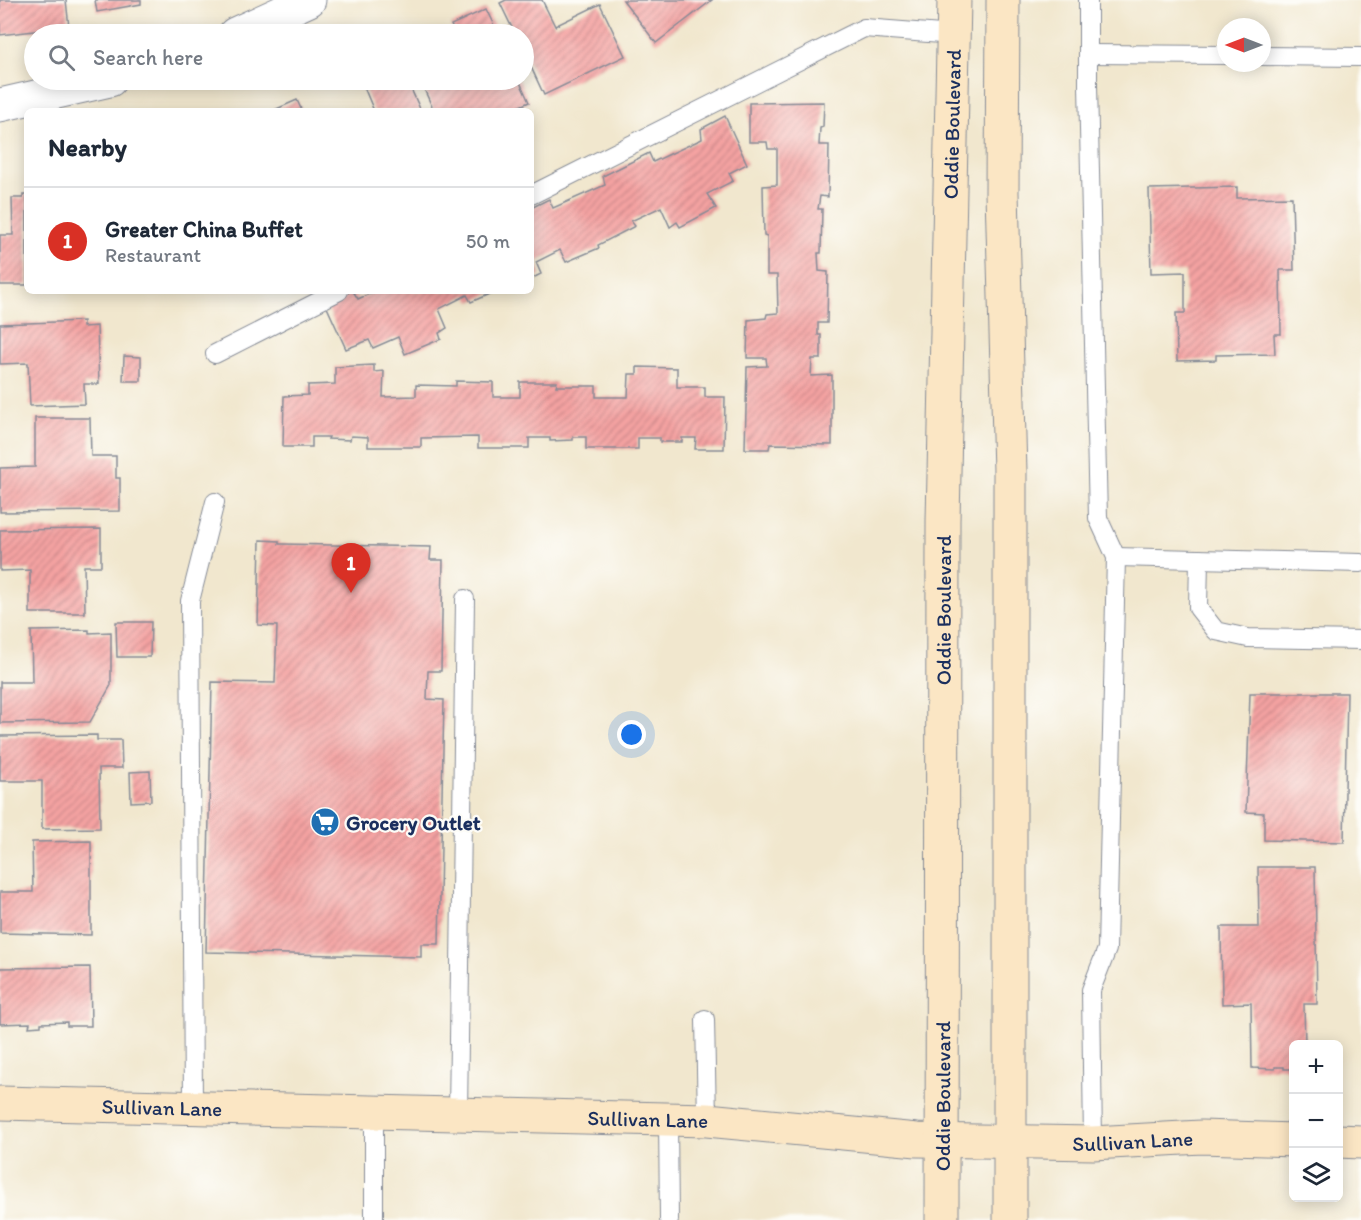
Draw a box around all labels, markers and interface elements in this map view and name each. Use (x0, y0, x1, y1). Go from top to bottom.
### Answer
north arrow (1217, 18, 1271, 72)
search box (24, 24, 534, 90)
icon: search (45, 41, 78, 74)
text: Search here (93, 44, 203, 71)
street label: Oddie Boulevard (937, 48, 965, 200)
text: Nearby (48, 131, 127, 163)
text: Greater China Buffet (105, 216, 303, 243)
text: 1 (63, 229, 72, 253)
text: 50 m (466, 229, 510, 253)
text: Restaurant (105, 243, 201, 267)
street label: Oddie Boulevard (930, 534, 955, 685)
pin: 1 (332, 544, 370, 593)
your location (617, 720, 646, 749)
supermarket icon: Grocery Outlet (309, 806, 341, 838)
place label: Grocery Outlet (346, 810, 481, 836)
street label: Oddie Boulevard (930, 1020, 955, 1171)
map controls (1289, 1040, 1343, 1202)
button: + (1289, 1040, 1343, 1094)
street label: Sullivan Lane (101, 1093, 223, 1121)
button: − (1289, 1094, 1343, 1148)
street label: Sullivan Lane (587, 1105, 708, 1133)
street label: Sullivan Lane (1072, 1125, 1194, 1156)
button: layers (1289, 1148, 1343, 1202)

